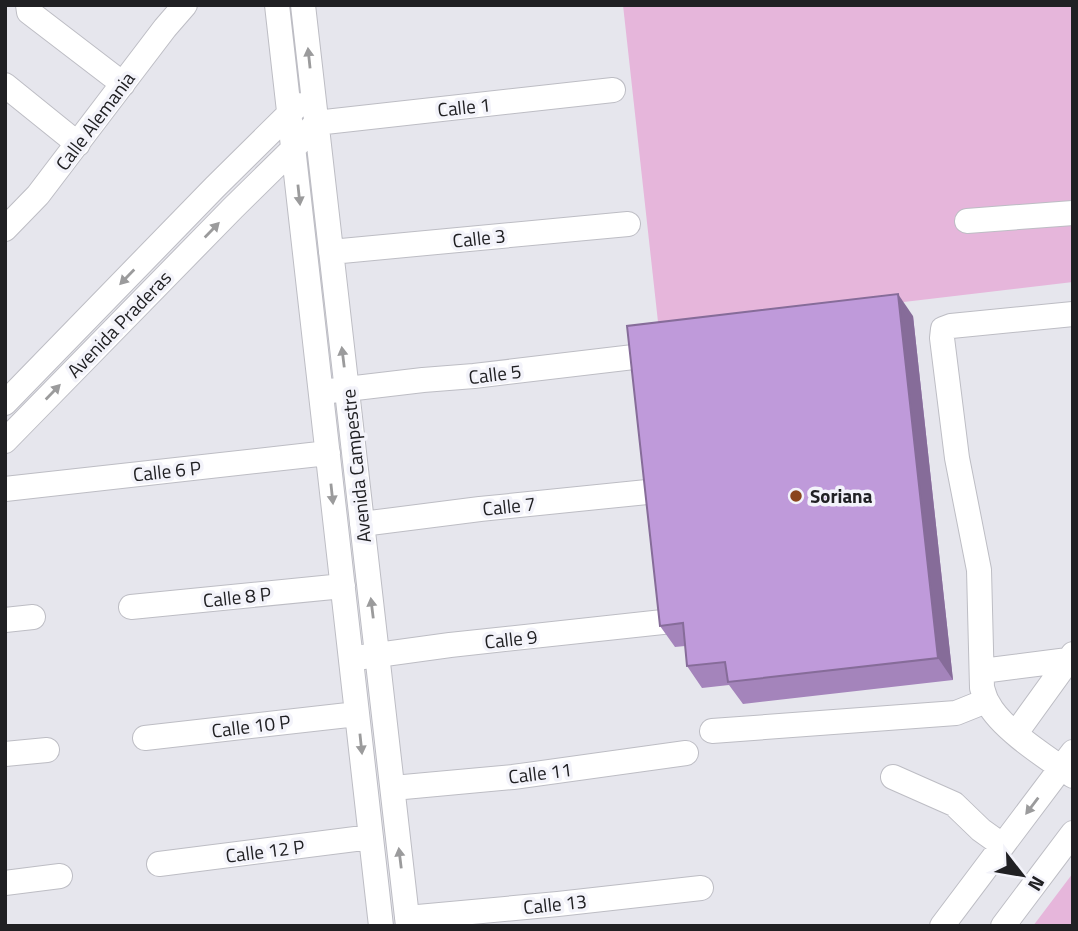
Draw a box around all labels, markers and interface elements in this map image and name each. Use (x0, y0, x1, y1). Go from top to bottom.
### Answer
one-way arrow (303, 47, 314, 69)
street label: Calle Alemania (48, 65, 142, 176)
street label: Calle 1 (436, 89, 492, 124)
one-way arrow (293, 184, 304, 206)
street label: Calle 3 (451, 220, 507, 255)
one-way arrow (203, 222, 220, 238)
street label: Avenida Praderas (60, 263, 178, 384)
one-way arrow (119, 269, 136, 286)
one-way arrow (338, 346, 349, 368)
street label: Calle 5 (467, 356, 523, 391)
one-way arrow (44, 385, 61, 401)
street label: Avenida Campestre (333, 388, 378, 544)
street label: Calle 6 P (131, 453, 203, 489)
place label: Soriana (810, 481, 873, 510)
one-way arrow (327, 483, 338, 505)
street label: Calle 7 (481, 488, 537, 523)
marker: Soriana (788, 488, 804, 504)
street label: Calle 8 P (201, 579, 273, 615)
one-way arrow (366, 596, 377, 618)
street label: Calle 9 (483, 621, 539, 656)
street label: Calle 10 P (210, 706, 292, 745)
one-way arrow (355, 733, 366, 755)
street label: Calle 11 (507, 754, 573, 791)
one-way arrow (1025, 797, 1039, 815)
street label: Calle 12 P (224, 831, 306, 870)
north arrow (987, 840, 1057, 910)
one-way arrow (395, 847, 406, 869)
text: N (1021, 871, 1053, 897)
street label: Calle 13 (522, 886, 588, 921)

